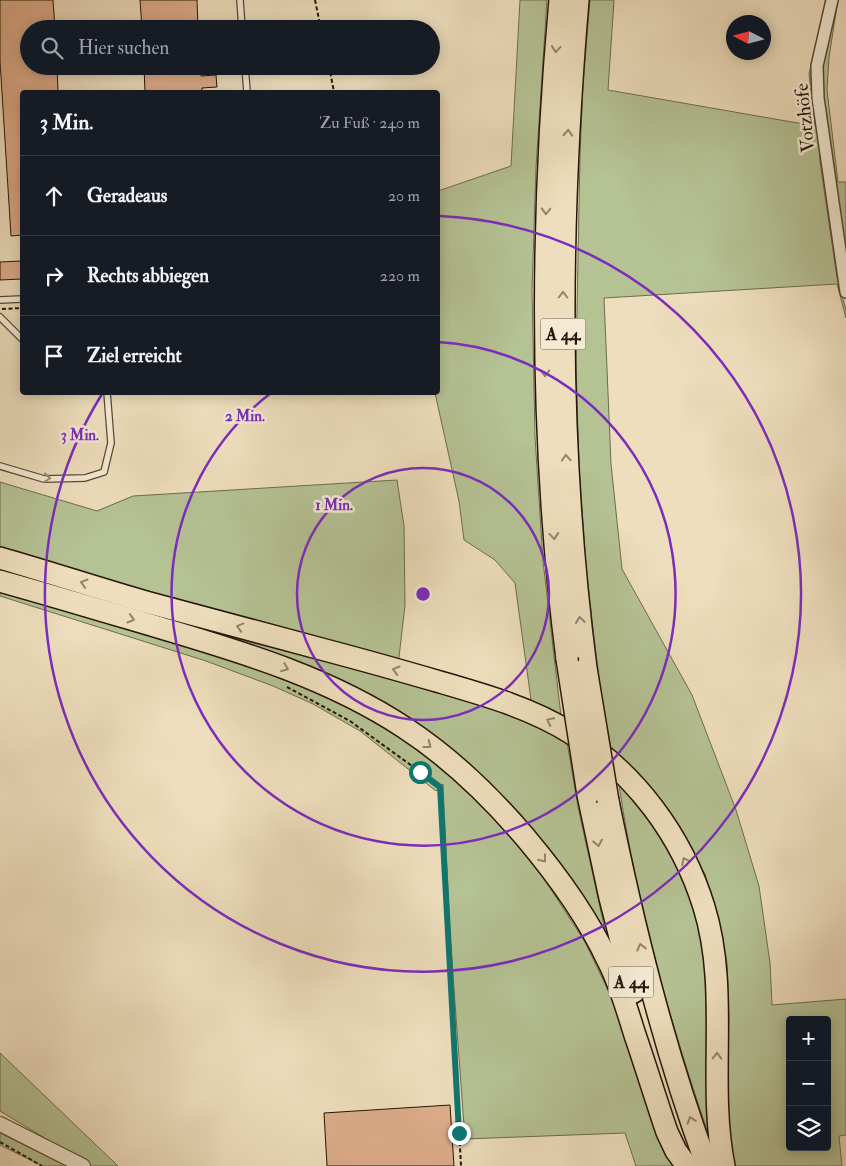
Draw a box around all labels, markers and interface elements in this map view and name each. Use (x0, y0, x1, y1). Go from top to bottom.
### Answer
north arrow (726, 15, 771, 60)
search box (20, 20, 440, 75)
icon: search (38, 34, 66, 62)
text: Hier suchen (78, 36, 169, 60)
one-way arrow (550, 45, 561, 53)
street label: Votzhöfe (789, 82, 821, 154)
text: 3 Min. (40, 109, 93, 136)
text: Zu Fuß · 240 m (319, 113, 420, 133)
one-way arrow (563, 129, 574, 137)
icon: ahead (40, 182, 68, 210)
text: Geradeaus (87, 184, 167, 208)
text: 20 m (388, 186, 420, 206)
one-way arrow (541, 207, 552, 215)
icon: right (40, 262, 68, 290)
text: Rechts abbiegen (87, 264, 209, 288)
text: 220 m (380, 266, 420, 286)
one-way arrow (558, 291, 568, 299)
road number: A 44 (540, 318, 586, 349)
icon: arrive (40, 342, 68, 370)
text: Ziel erreicht (87, 344, 182, 368)
one-way arrow (540, 370, 551, 378)
text: 2 Min. (225, 407, 265, 426)
text: 3 Min. (61, 426, 99, 445)
one-way arrow (561, 453, 572, 461)
one-way arrow (43, 472, 51, 483)
text: 1 Min. (315, 496, 353, 515)
one-way arrow (548, 532, 559, 540)
one-way arrow (80, 579, 88, 589)
centre of rings (414, 585, 432, 603)
one-way arrow (126, 613, 134, 623)
one-way arrow (575, 615, 586, 623)
one-way arrow (236, 622, 245, 633)
one-way arrow (280, 662, 289, 673)
one-way arrow (393, 665, 401, 675)
one-way arrow (546, 717, 555, 728)
one-way arrow (422, 739, 432, 748)
route start (409, 761, 432, 784)
one-way arrow (592, 838, 603, 847)
one-way arrow (537, 853, 546, 863)
one-way arrow (682, 857, 692, 866)
one-way arrow (636, 944, 646, 952)
road number: A 44 (608, 966, 654, 998)
map controls (786, 1016, 831, 1151)
button: + (786, 1016, 831, 1061)
one-way arrow (712, 1052, 722, 1060)
button: − (786, 1061, 831, 1106)
button: layers (786, 1106, 831, 1151)
one-way arrow (686, 1116, 696, 1125)
route end (448, 1122, 471, 1145)

